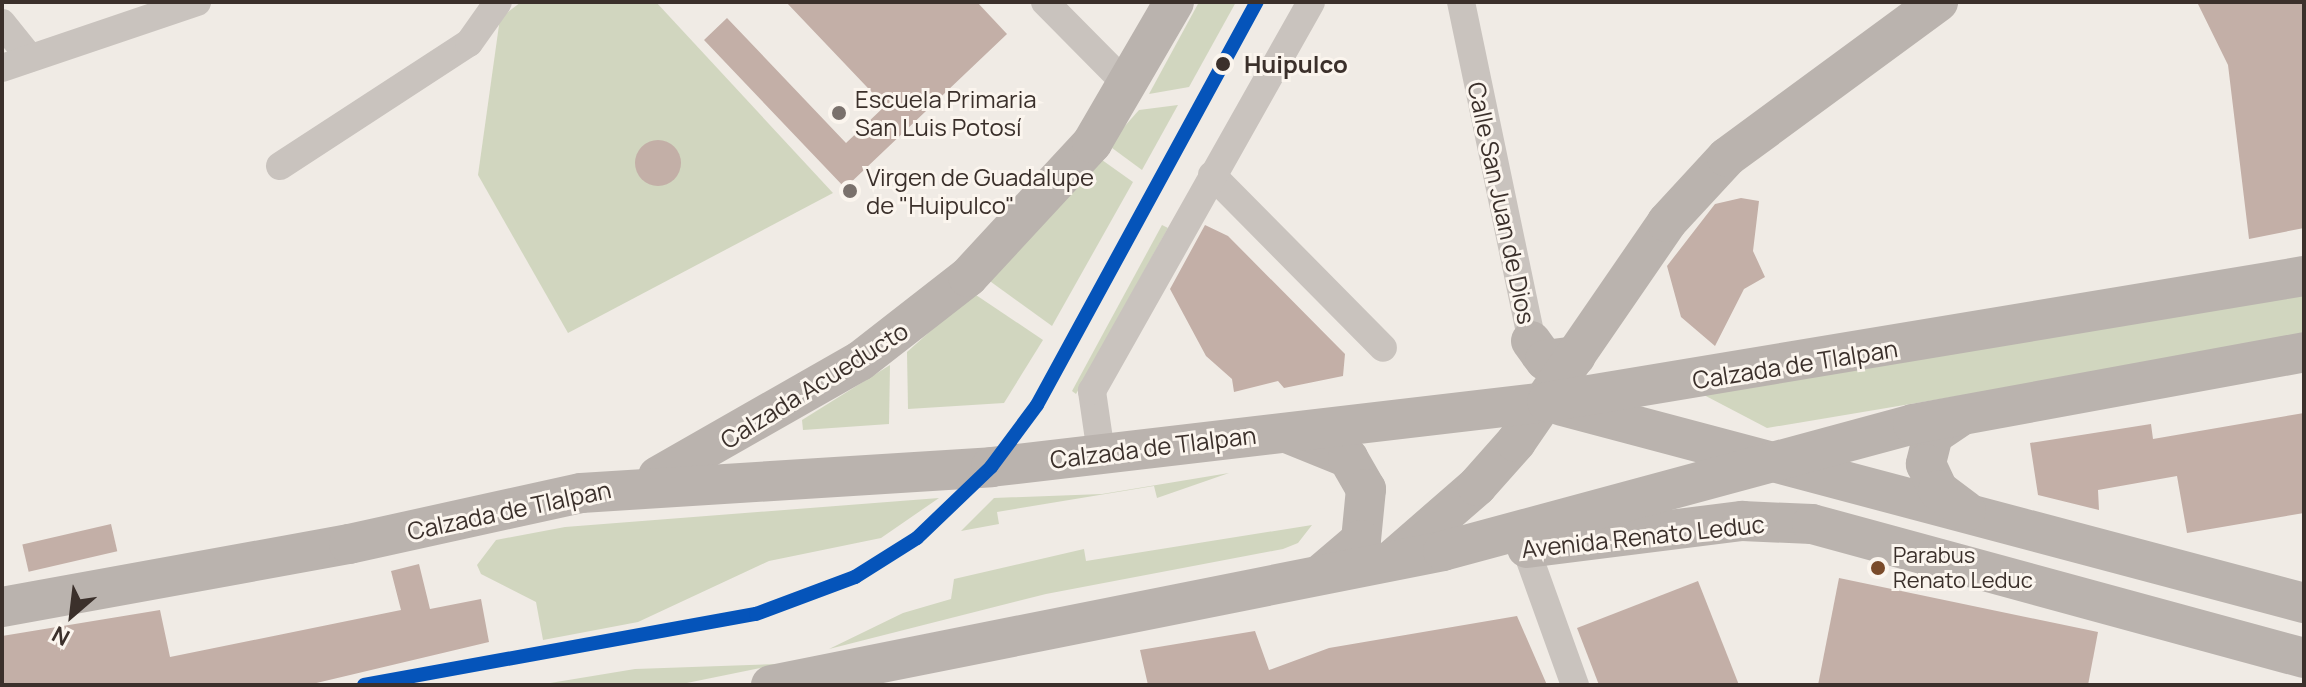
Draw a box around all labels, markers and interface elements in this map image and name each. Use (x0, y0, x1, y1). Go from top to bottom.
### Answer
marker: Huipulco (1209, 50, 1237, 78)
place label: Huipulco (1244, 50, 1348, 78)
street label: Calle San Juan de Dios (1462, 79, 1542, 327)
place label: Escuela Primaria San Luis Potosí (855, 85, 1037, 141)
marker: Escuela Primaria San Luis Potosí (830, 104, 848, 122)
place label: Virgen de Guadalupe de "Huipulco" (866, 163, 1094, 219)
marker: Virgen de Guadalupe de "Huipulco" (841, 182, 859, 200)
street label: Calzada Acueducto (715, 316, 913, 454)
street label: Calzada de Tlalpan (1690, 334, 1900, 394)
street label: Calzada de Tlalpan (1048, 420, 1258, 474)
street label: Calzada de Tlalpan (405, 474, 613, 546)
street label: Avenida Renato Leduc (1520, 509, 1766, 563)
place label: Parabus Renato Leduc (1893, 542, 2033, 594)
marker: Parabus Renato Leduc (1870, 560, 1886, 576)
north arrow (32, 575, 112, 655)
text: N (47, 619, 75, 653)

